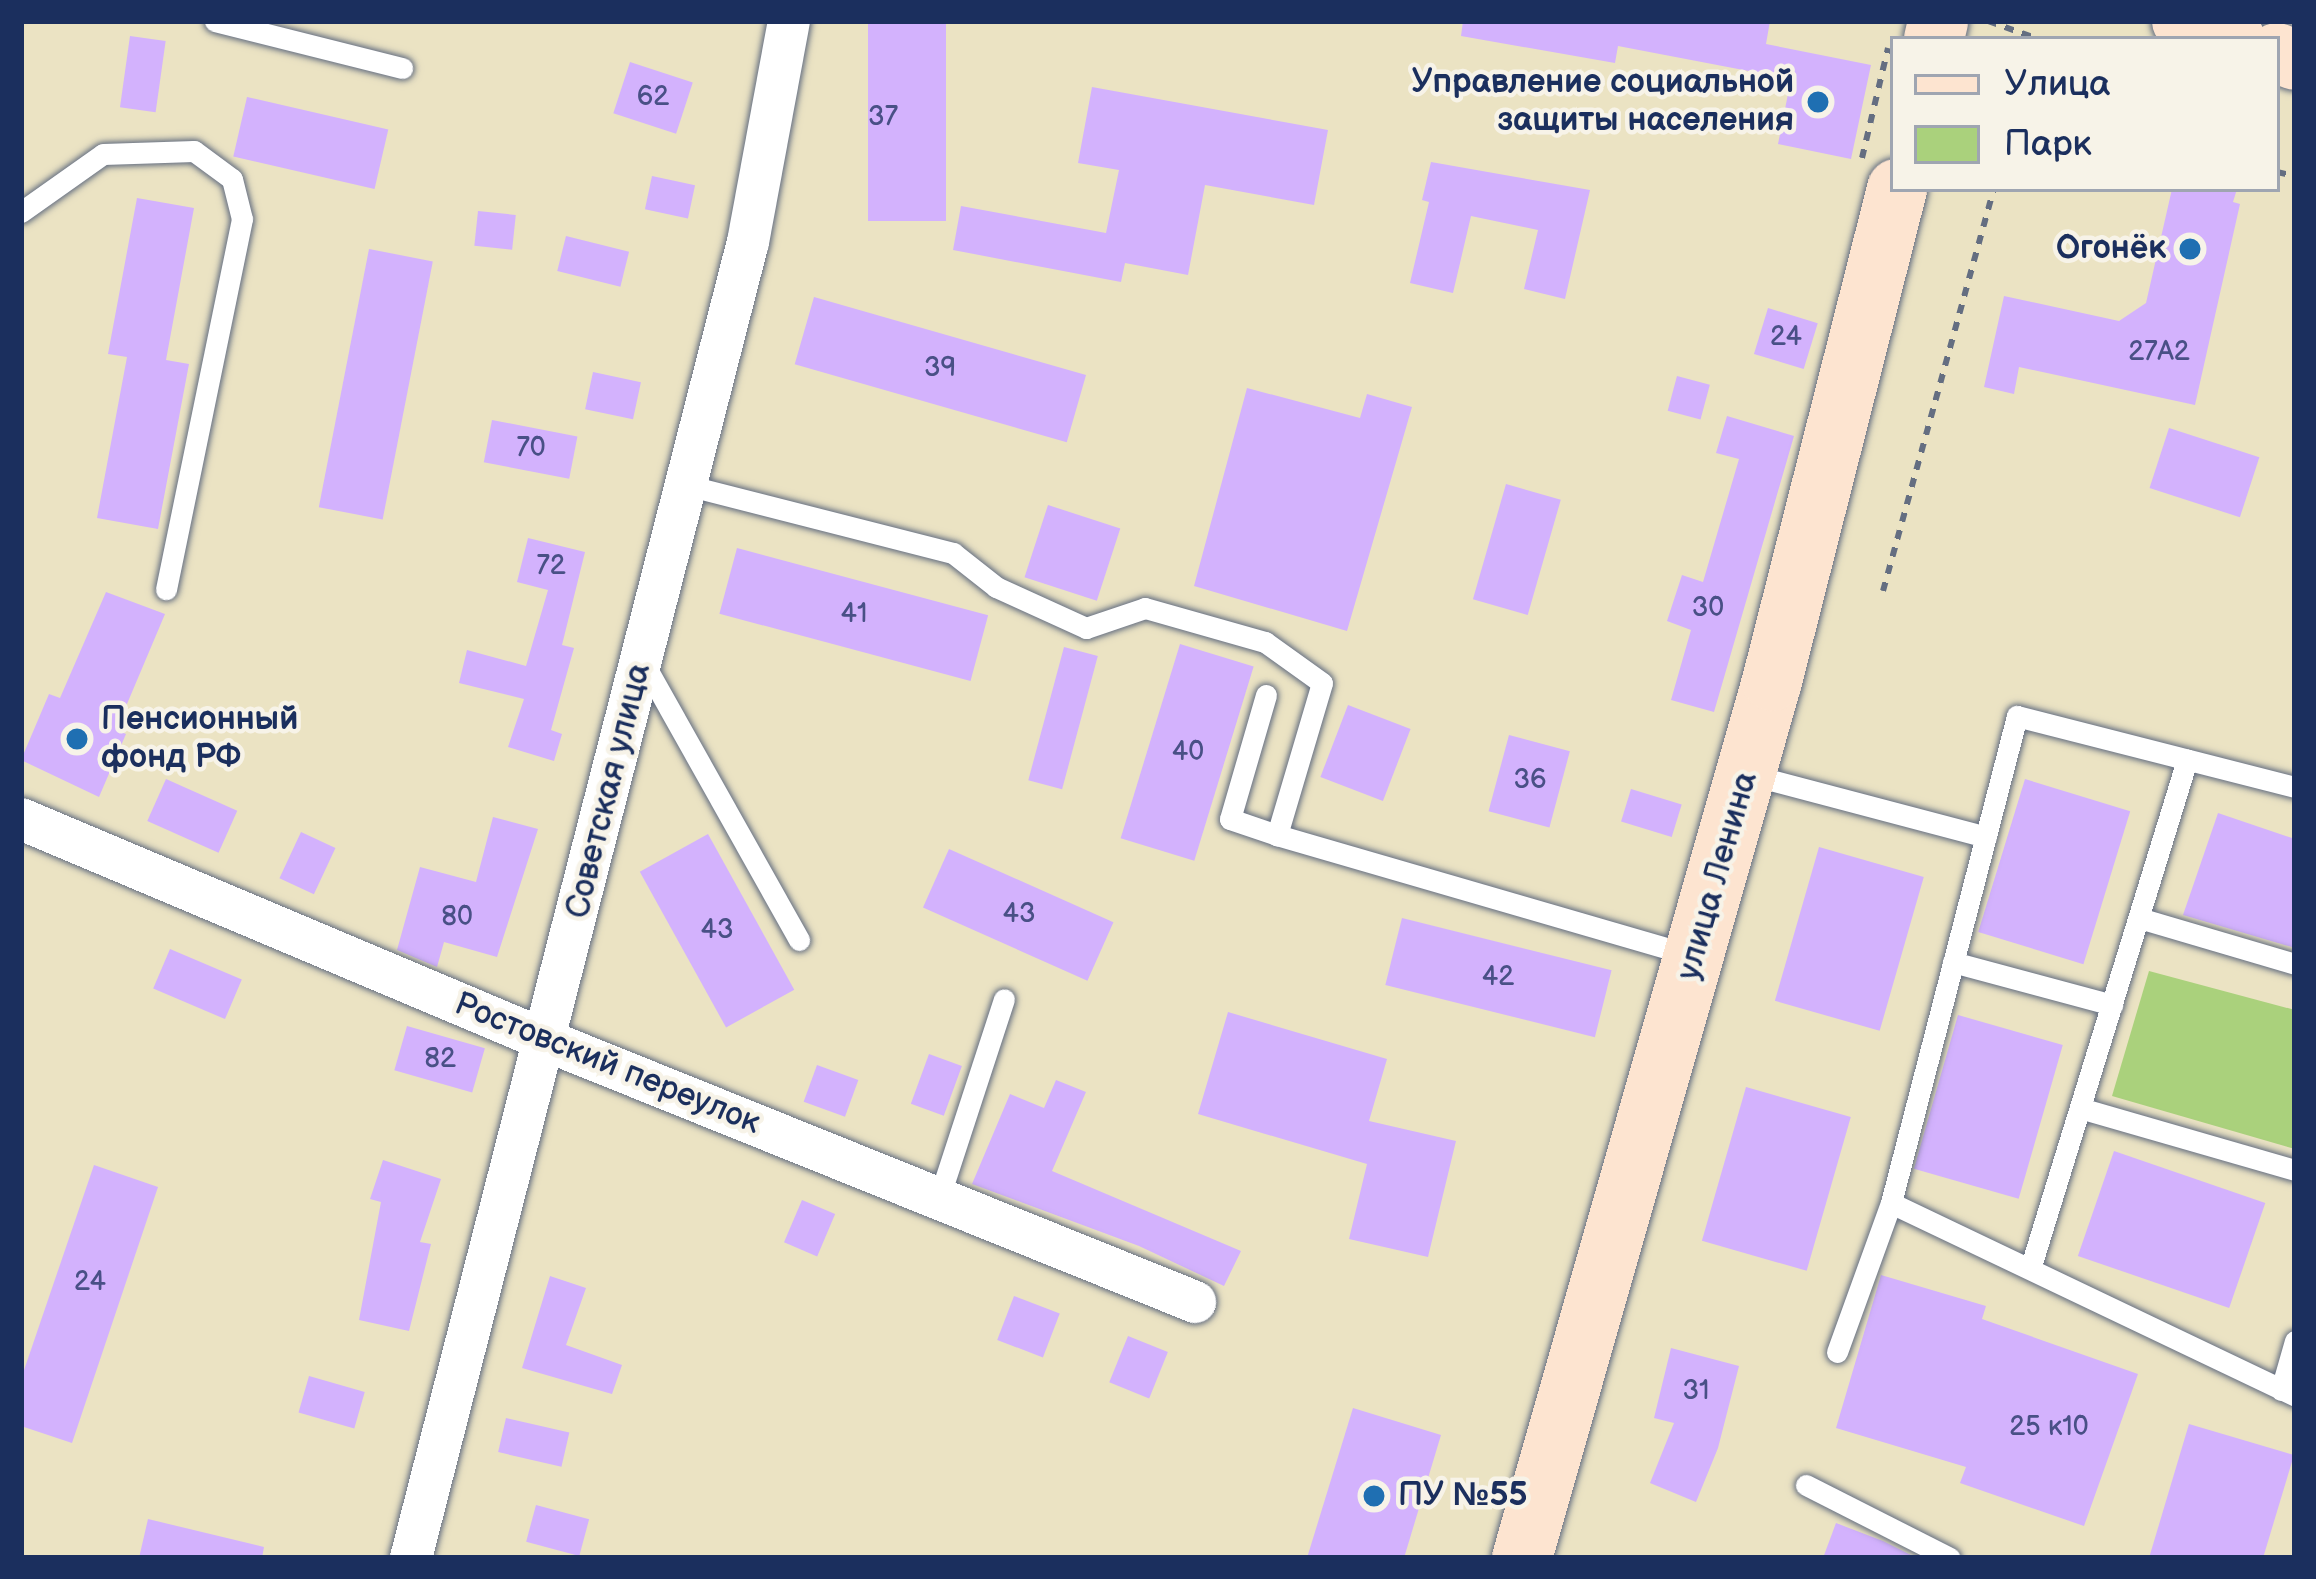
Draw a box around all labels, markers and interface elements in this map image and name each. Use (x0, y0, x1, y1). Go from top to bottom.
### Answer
legend (1890, 36, 2280, 192)
place label: Управление социальной защиты населения (1412, 63, 1794, 141)
text: Улица (2004, 63, 2111, 106)
house number: 62 (637, 82, 669, 114)
marker: Управление социальной защиты населения (1805, 89, 1831, 115)
house number: 37 (868, 102, 898, 134)
text: Парк (2004, 123, 2092, 166)
place label: Огонёк (2056, 229, 2166, 269)
marker: Огонёк (2177, 236, 2203, 262)
house number: 24 (1770, 322, 1802, 354)
house number: 27А2 (2128, 337, 2190, 369)
house number: 39 (924, 353, 956, 385)
house number: 70 (516, 433, 546, 465)
house number: 72 (536, 551, 566, 583)
house number: 30 (1692, 593, 1724, 625)
house number: 41 (841, 599, 867, 631)
street label: Советская улица (558, 660, 660, 922)
place label: Пенсионный фонд РФ (101, 700, 298, 778)
marker: Пенсионный фонд РФ (64, 726, 90, 752)
house number: 40 (1172, 737, 1204, 769)
house number: 36 (1513, 765, 1547, 797)
street label: улица Ленина (1669, 767, 1767, 985)
house number: 43 (1002, 899, 1036, 931)
house number: 80 (441, 902, 473, 934)
house number: 43 (700, 915, 734, 947)
house number: 42 (1482, 962, 1514, 994)
street label: Ростовский переулок (448, 984, 766, 1144)
house number: 82 (424, 1044, 456, 1076)
house number: 24 (74, 1267, 106, 1299)
house number: 31 (1682, 1376, 1710, 1408)
house number: 25 к10 (2009, 1412, 2089, 1444)
place label: ПУ №55 (1398, 1476, 1528, 1516)
marker: ПУ №55 (1361, 1483, 1387, 1509)

